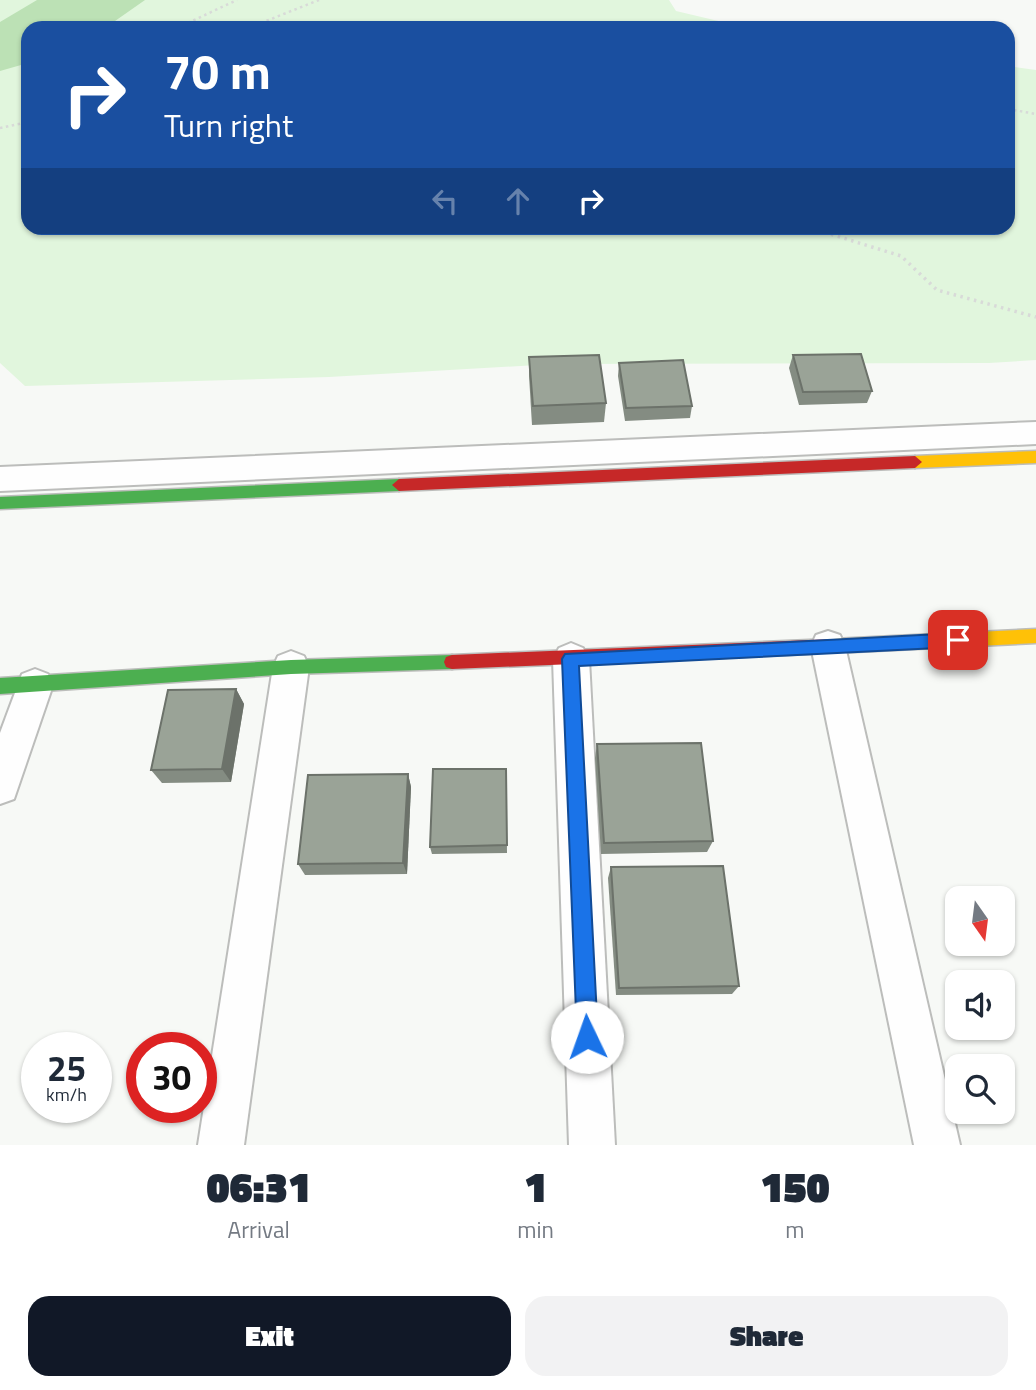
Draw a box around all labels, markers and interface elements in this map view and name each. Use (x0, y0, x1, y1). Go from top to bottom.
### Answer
text: 70 m (164, 33, 271, 108)
icon: right (49, 49, 140, 140)
text: Turn right (164, 101, 293, 149)
icon: left (426, 182, 464, 220)
icon: ahead (499, 182, 537, 220)
icon: right (572, 182, 610, 220)
pin (928, 610, 988, 670)
icon: arrive (939, 621, 977, 659)
north arrow (945, 886, 1015, 956)
map controls (945, 886, 1015, 1124)
button: sound (945, 970, 1015, 1040)
position arrow (550, 1000, 624, 1074)
speed limit sign: 30 (126, 1032, 217, 1123)
text: 25 (47, 1041, 86, 1095)
button: search (945, 1054, 1015, 1124)
text: km/h (46, 1081, 87, 1108)
text: 06:31 (206, 1154, 311, 1218)
text: 1 (524, 1154, 547, 1218)
text: 150 (760, 1154, 830, 1218)
text: Arrival (227, 1212, 290, 1247)
text: min (517, 1212, 554, 1247)
text: m (785, 1212, 805, 1247)
button: Exit (28, 1296, 511, 1376)
button: Share (525, 1296, 1008, 1376)

